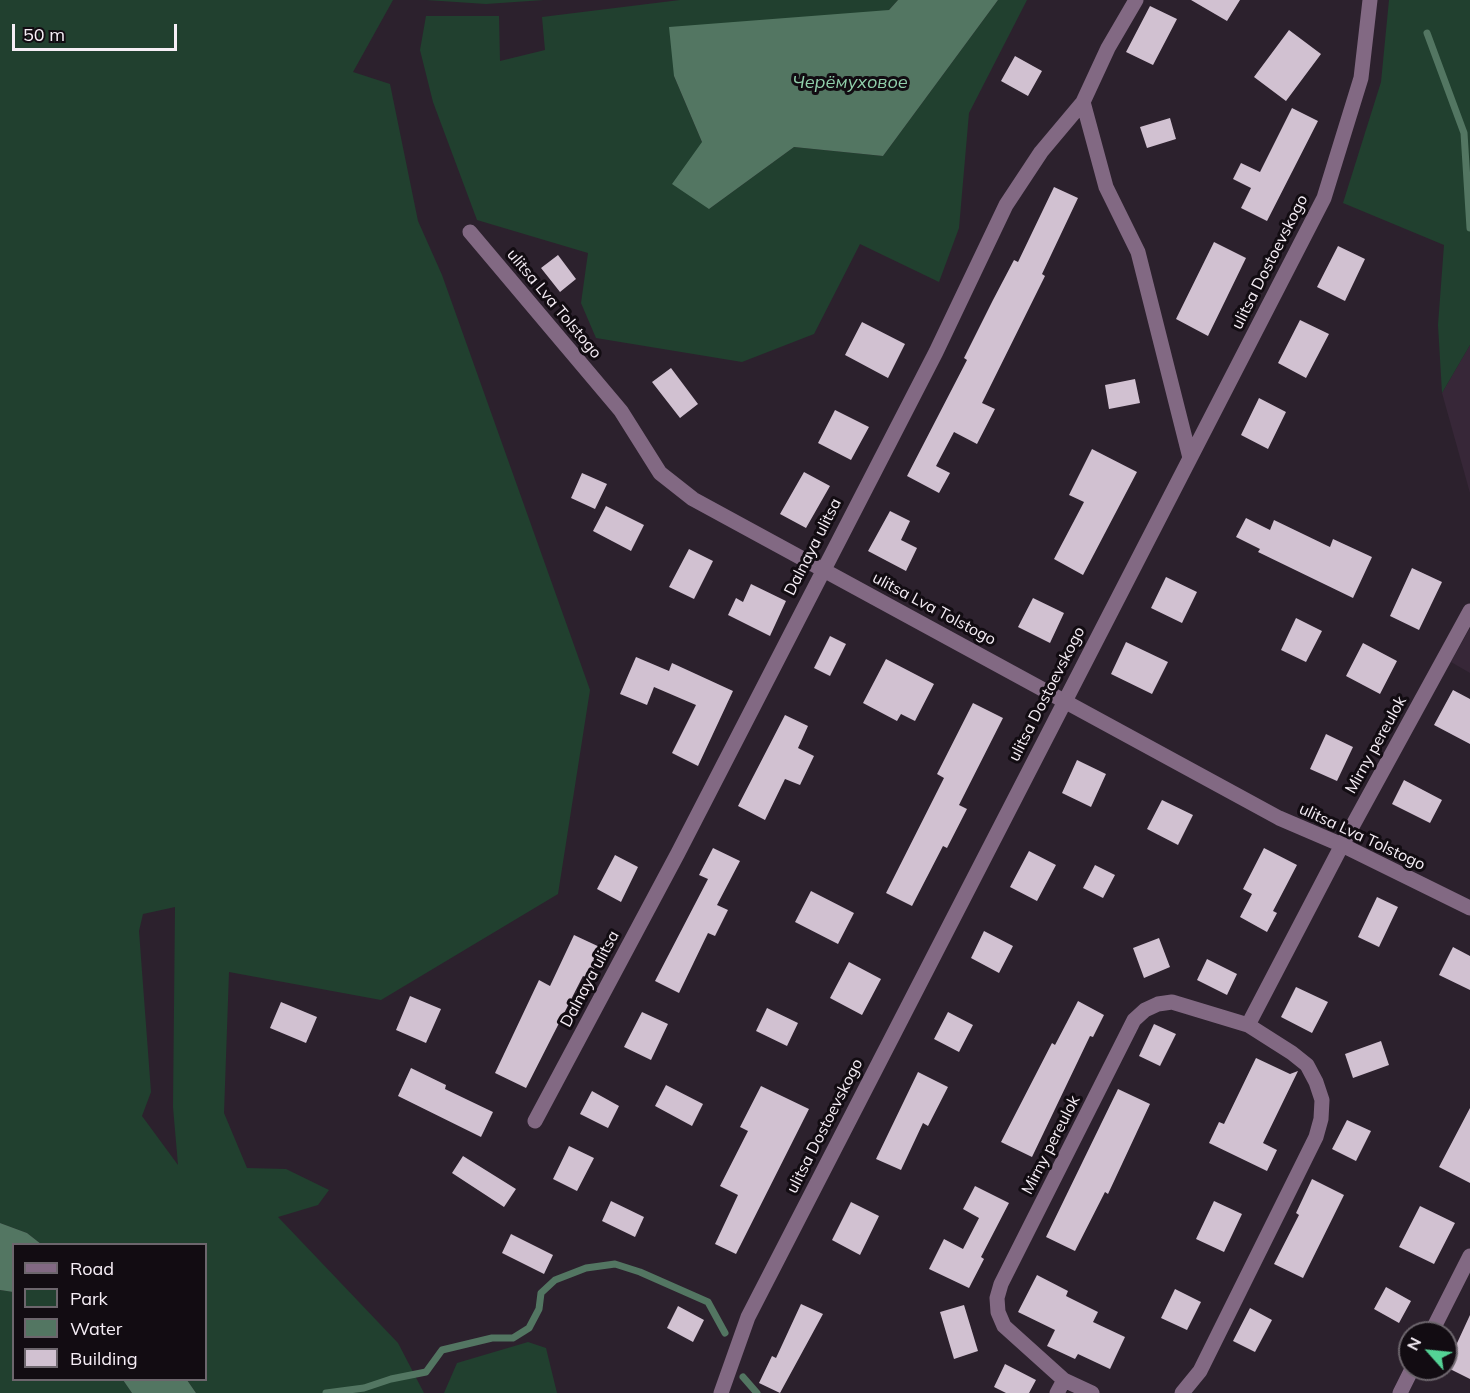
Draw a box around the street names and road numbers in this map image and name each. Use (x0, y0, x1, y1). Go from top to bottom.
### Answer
street label: ulitsa Dostoevskogo (1228, 191, 1312, 333)
street label: ulitsa Lva Tolstogo (503, 245, 605, 363)
street label: Dalnaya ulitsa (780, 495, 846, 599)
street label: ulitsa Lva Tolstogo (869, 568, 999, 650)
street label: ulitsa Dostoevskogo (1005, 623, 1089, 765)
street label: Mirny pereulok (1341, 693, 1411, 797)
street label: ulitsa Lva Tolstogo (1296, 799, 1428, 875)
street label: Dalnaya ulitsa (557, 928, 623, 1030)
street label: ulitsa Dostoevskogo (783, 1055, 867, 1197)
street label: Mirny pereulok (1018, 1092, 1084, 1198)

